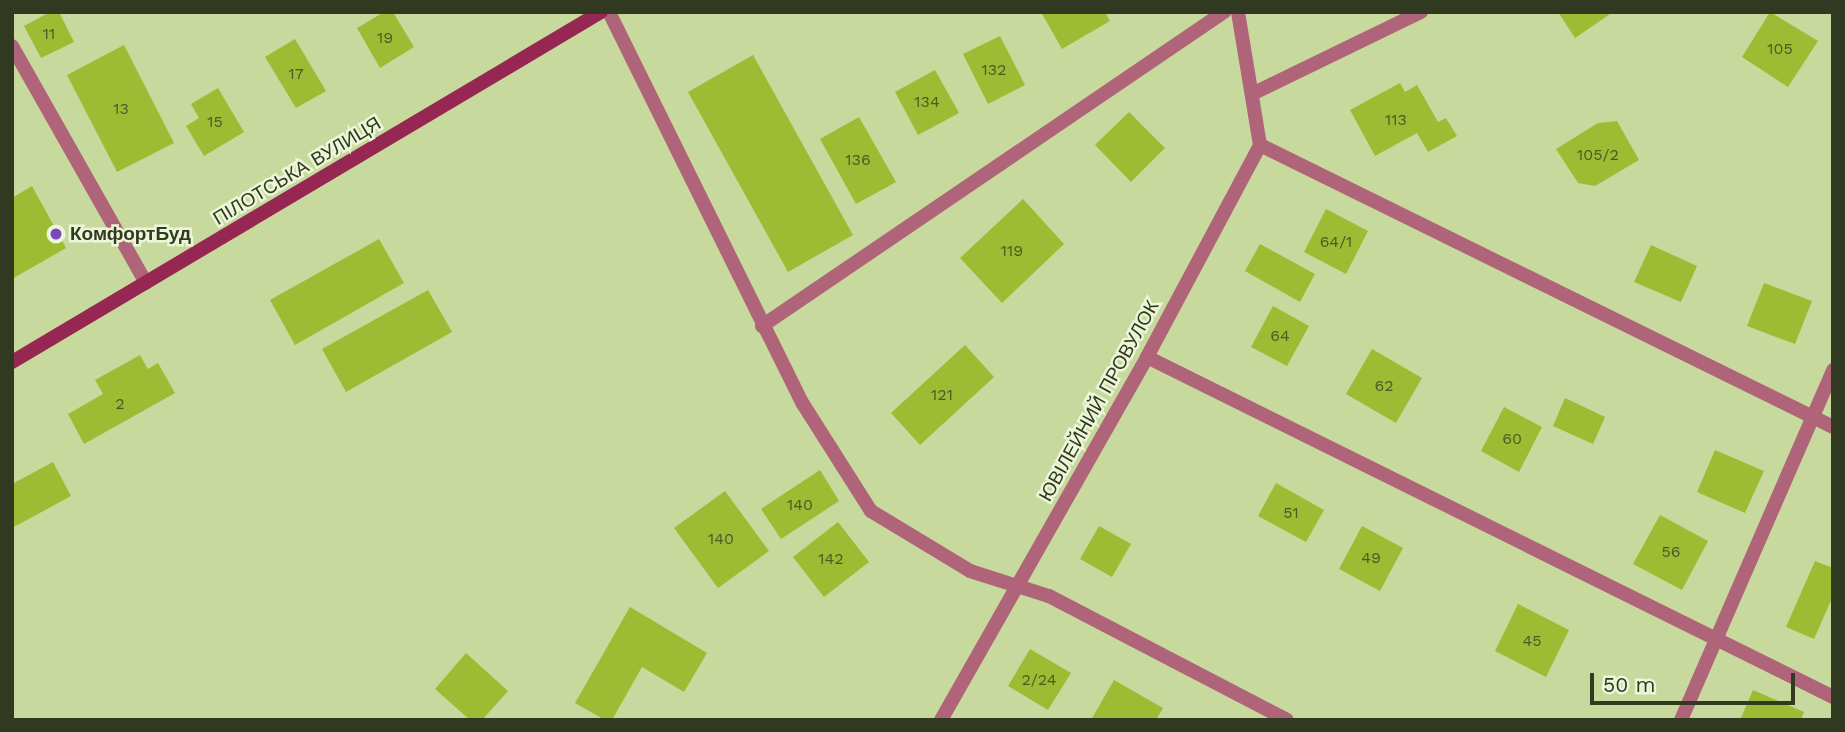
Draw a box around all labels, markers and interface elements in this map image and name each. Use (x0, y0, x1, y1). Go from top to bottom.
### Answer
house number: 11 (43, 24, 55, 44)
house number: 19 (377, 28, 393, 48)
house number: 105 (1767, 39, 1793, 59)
house number: 132 (982, 60, 1006, 80)
house number: 17 (288, 64, 304, 84)
house number: 134 (914, 92, 940, 112)
house number: 13 (113, 99, 129, 119)
house number: 113 (1385, 110, 1407, 130)
house number: 15 (207, 112, 223, 132)
street label: ПІЛОТСЬКА ВУЛИЦЯ (209, 112, 385, 230)
house number: 105/2 (1577, 145, 1619, 165)
house number: 136 (845, 150, 871, 170)
place label: КомфортБуд (70, 223, 191, 245)
marker: КомфортБуд (48, 226, 64, 242)
house number: 64/1 (1320, 232, 1352, 252)
house number: 119 (1001, 241, 1023, 261)
street label: ЮВІЛЕЙНИЙ ПРОВУЛОК (1034, 297, 1164, 505)
house number: 64 (1270, 326, 1290, 346)
house number: 62 (1374, 376, 1394, 396)
house number: 121 (931, 385, 953, 405)
house number: 2 (115, 394, 125, 414)
house number: 60 (1502, 429, 1522, 449)
house number: 140 (787, 495, 813, 515)
house number: 51 (1283, 503, 1299, 523)
house number: 140 (708, 529, 734, 549)
house number: 56 (1661, 542, 1681, 562)
house number: 49 (1361, 548, 1381, 568)
house number: 142 (818, 549, 844, 569)
house number: 45 (1522, 631, 1542, 651)
scale bar (1593, 658, 1798, 702)
house number: 2/24 (1022, 670, 1056, 690)
text: 50 m (1603, 672, 1655, 697)

